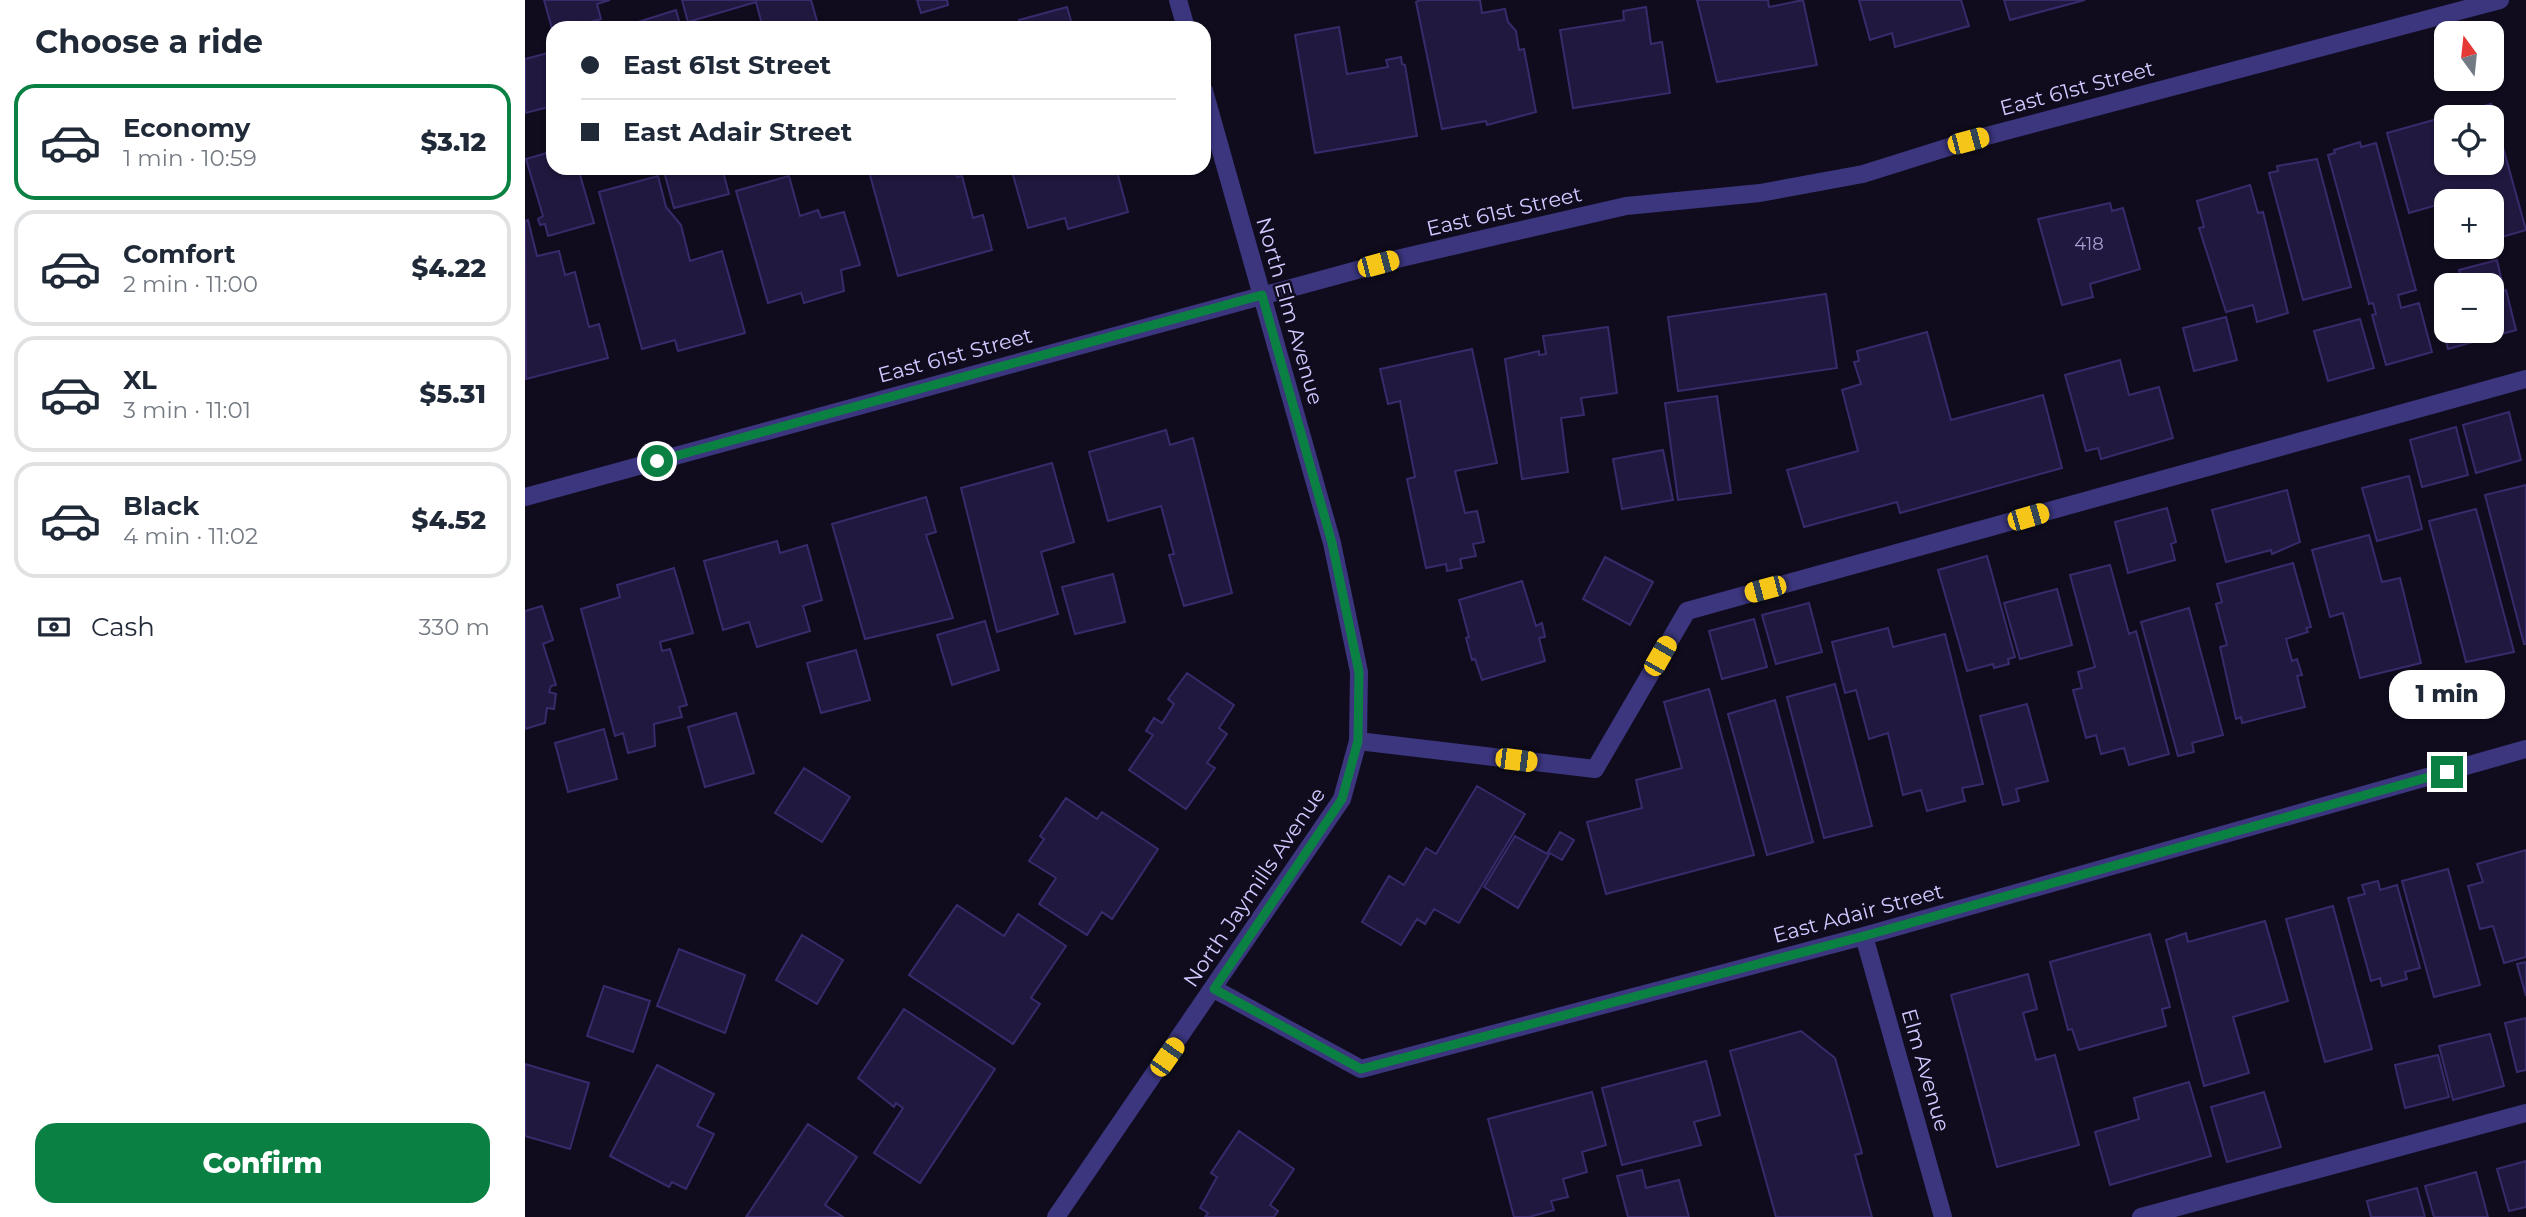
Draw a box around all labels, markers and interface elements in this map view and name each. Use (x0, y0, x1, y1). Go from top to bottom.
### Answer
north arrow (2434, 21, 2504, 91)
map controls (2434, 21, 2504, 343)
text: Choose a ride (35, 22, 263, 61)
text: East 61st Street (623, 49, 831, 81)
street label: East 61st Street (1997, 55, 2157, 121)
button: locate (2434, 105, 2504, 175)
icon: car (39, 111, 102, 174)
text: Economy (123, 112, 250, 144)
text: East Adair Street (623, 116, 852, 148)
car (1945, 125, 1992, 157)
text: $3.12 (421, 126, 486, 158)
text: 1 min · 10:59 (123, 144, 257, 172)
street label: East 61st Street (1424, 181, 1584, 241)
button: + (2434, 189, 2504, 259)
street label: North Elm Avenue (1251, 214, 1329, 408)
house number: 418 (2074, 233, 2104, 255)
icon: car (39, 237, 102, 300)
text: Comfort (123, 238, 235, 270)
car (1355, 248, 1402, 280)
text: $4.22 (411, 252, 486, 284)
text: 2 min · 11:00 (123, 270, 258, 298)
button: − (2434, 273, 2504, 343)
street label: East 61st Street (875, 322, 1035, 388)
icon: car (39, 363, 102, 426)
text: XL (123, 364, 157, 396)
text: $5.31 (420, 378, 486, 410)
text: 3 min · 11:01 (123, 396, 251, 424)
route start (641, 445, 673, 477)
icon: car (39, 489, 102, 552)
text: Black (123, 490, 199, 522)
car (2005, 501, 2052, 533)
text: $4.52 (412, 504, 486, 536)
text: 4 min · 11:02 (123, 522, 258, 550)
car (1742, 573, 1789, 605)
icon: cash (35, 608, 73, 646)
text: Cash (91, 611, 155, 643)
text: 330 m (419, 613, 490, 641)
car (1641, 633, 1680, 679)
callout: 1 min (2389, 670, 2505, 720)
text: 1 min (2415, 680, 2479, 708)
car (1494, 747, 1539, 773)
route end (2431, 756, 2463, 788)
street label: North Jaymills Avenue (1178, 782, 1330, 992)
street label: East Adair Street (1770, 878, 1946, 948)
street label: Elm Avenue (1897, 1006, 1955, 1134)
car (1147, 1034, 1188, 1080)
button: Confirm (35, 1123, 490, 1203)

